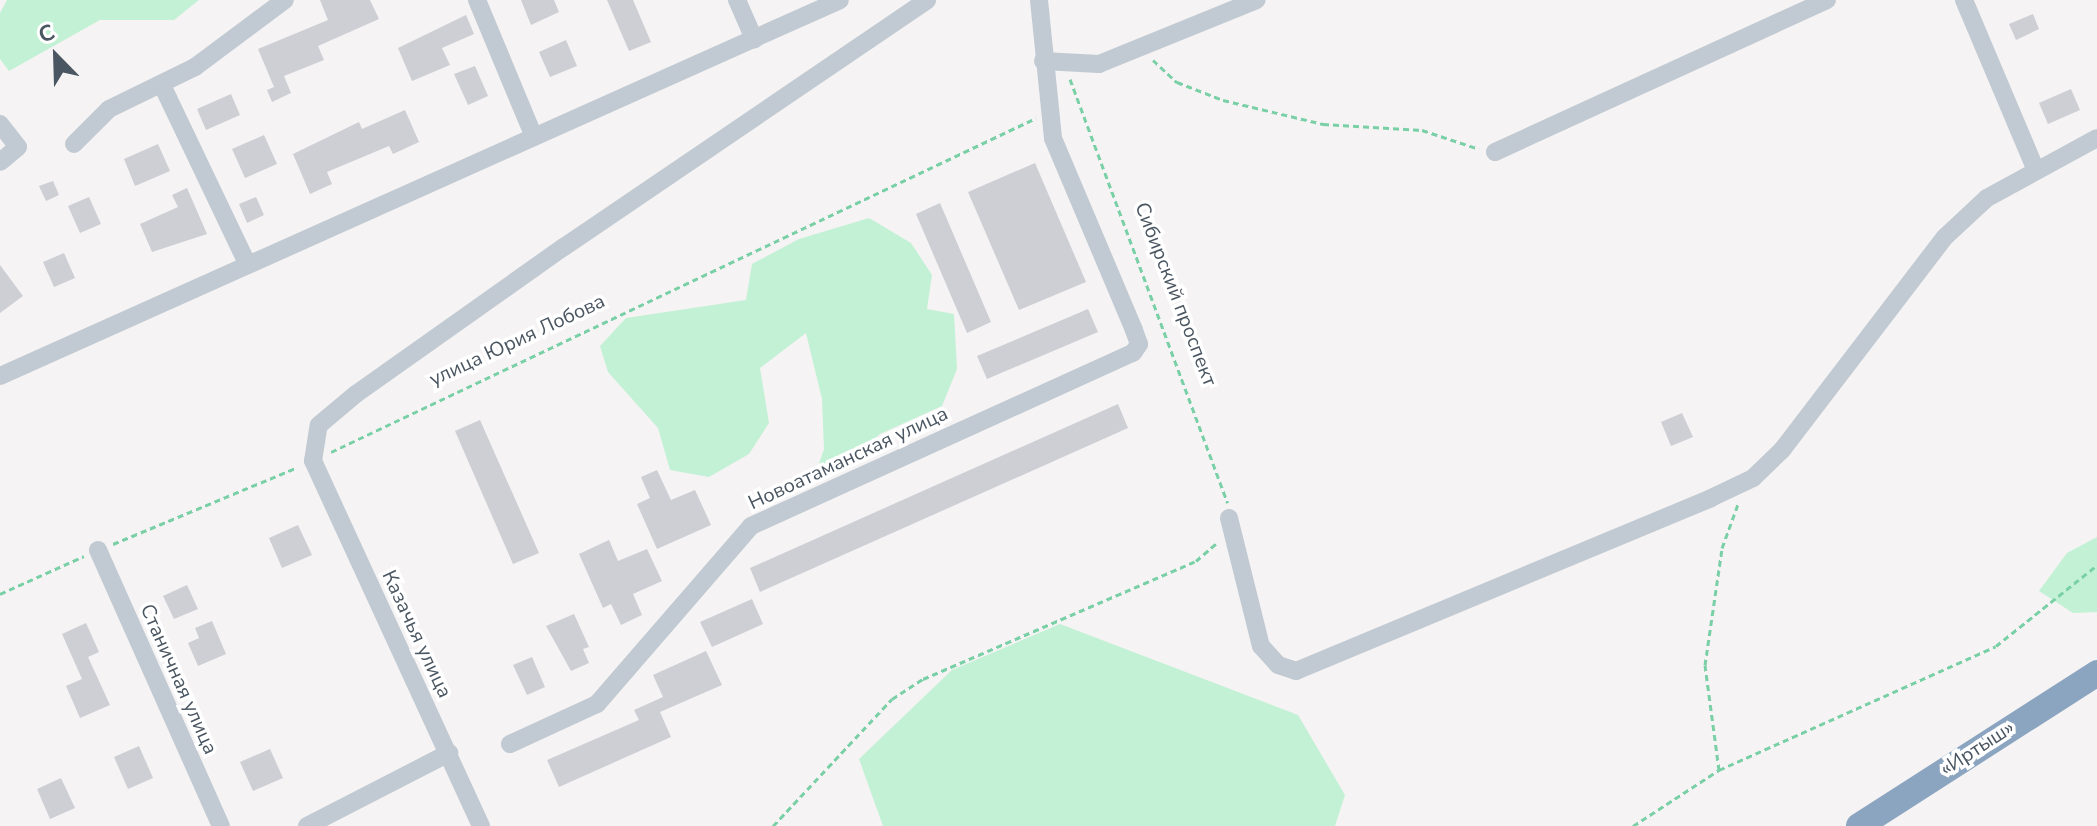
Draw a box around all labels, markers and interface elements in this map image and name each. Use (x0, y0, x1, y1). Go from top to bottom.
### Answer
north arrow (16, 16, 96, 96)
text: С (34, 17, 59, 51)
street label: Сибирский проспект (1130, 199, 1222, 389)
street label: улица Юрия Лобова (425, 289, 609, 391)
street label: Новоатаманская улица (744, 401, 952, 515)
street label: Казачья улица (377, 566, 457, 702)
street label: Станичная улица (135, 600, 223, 758)
street label: «Иртыш» (1935, 715, 2019, 781)

